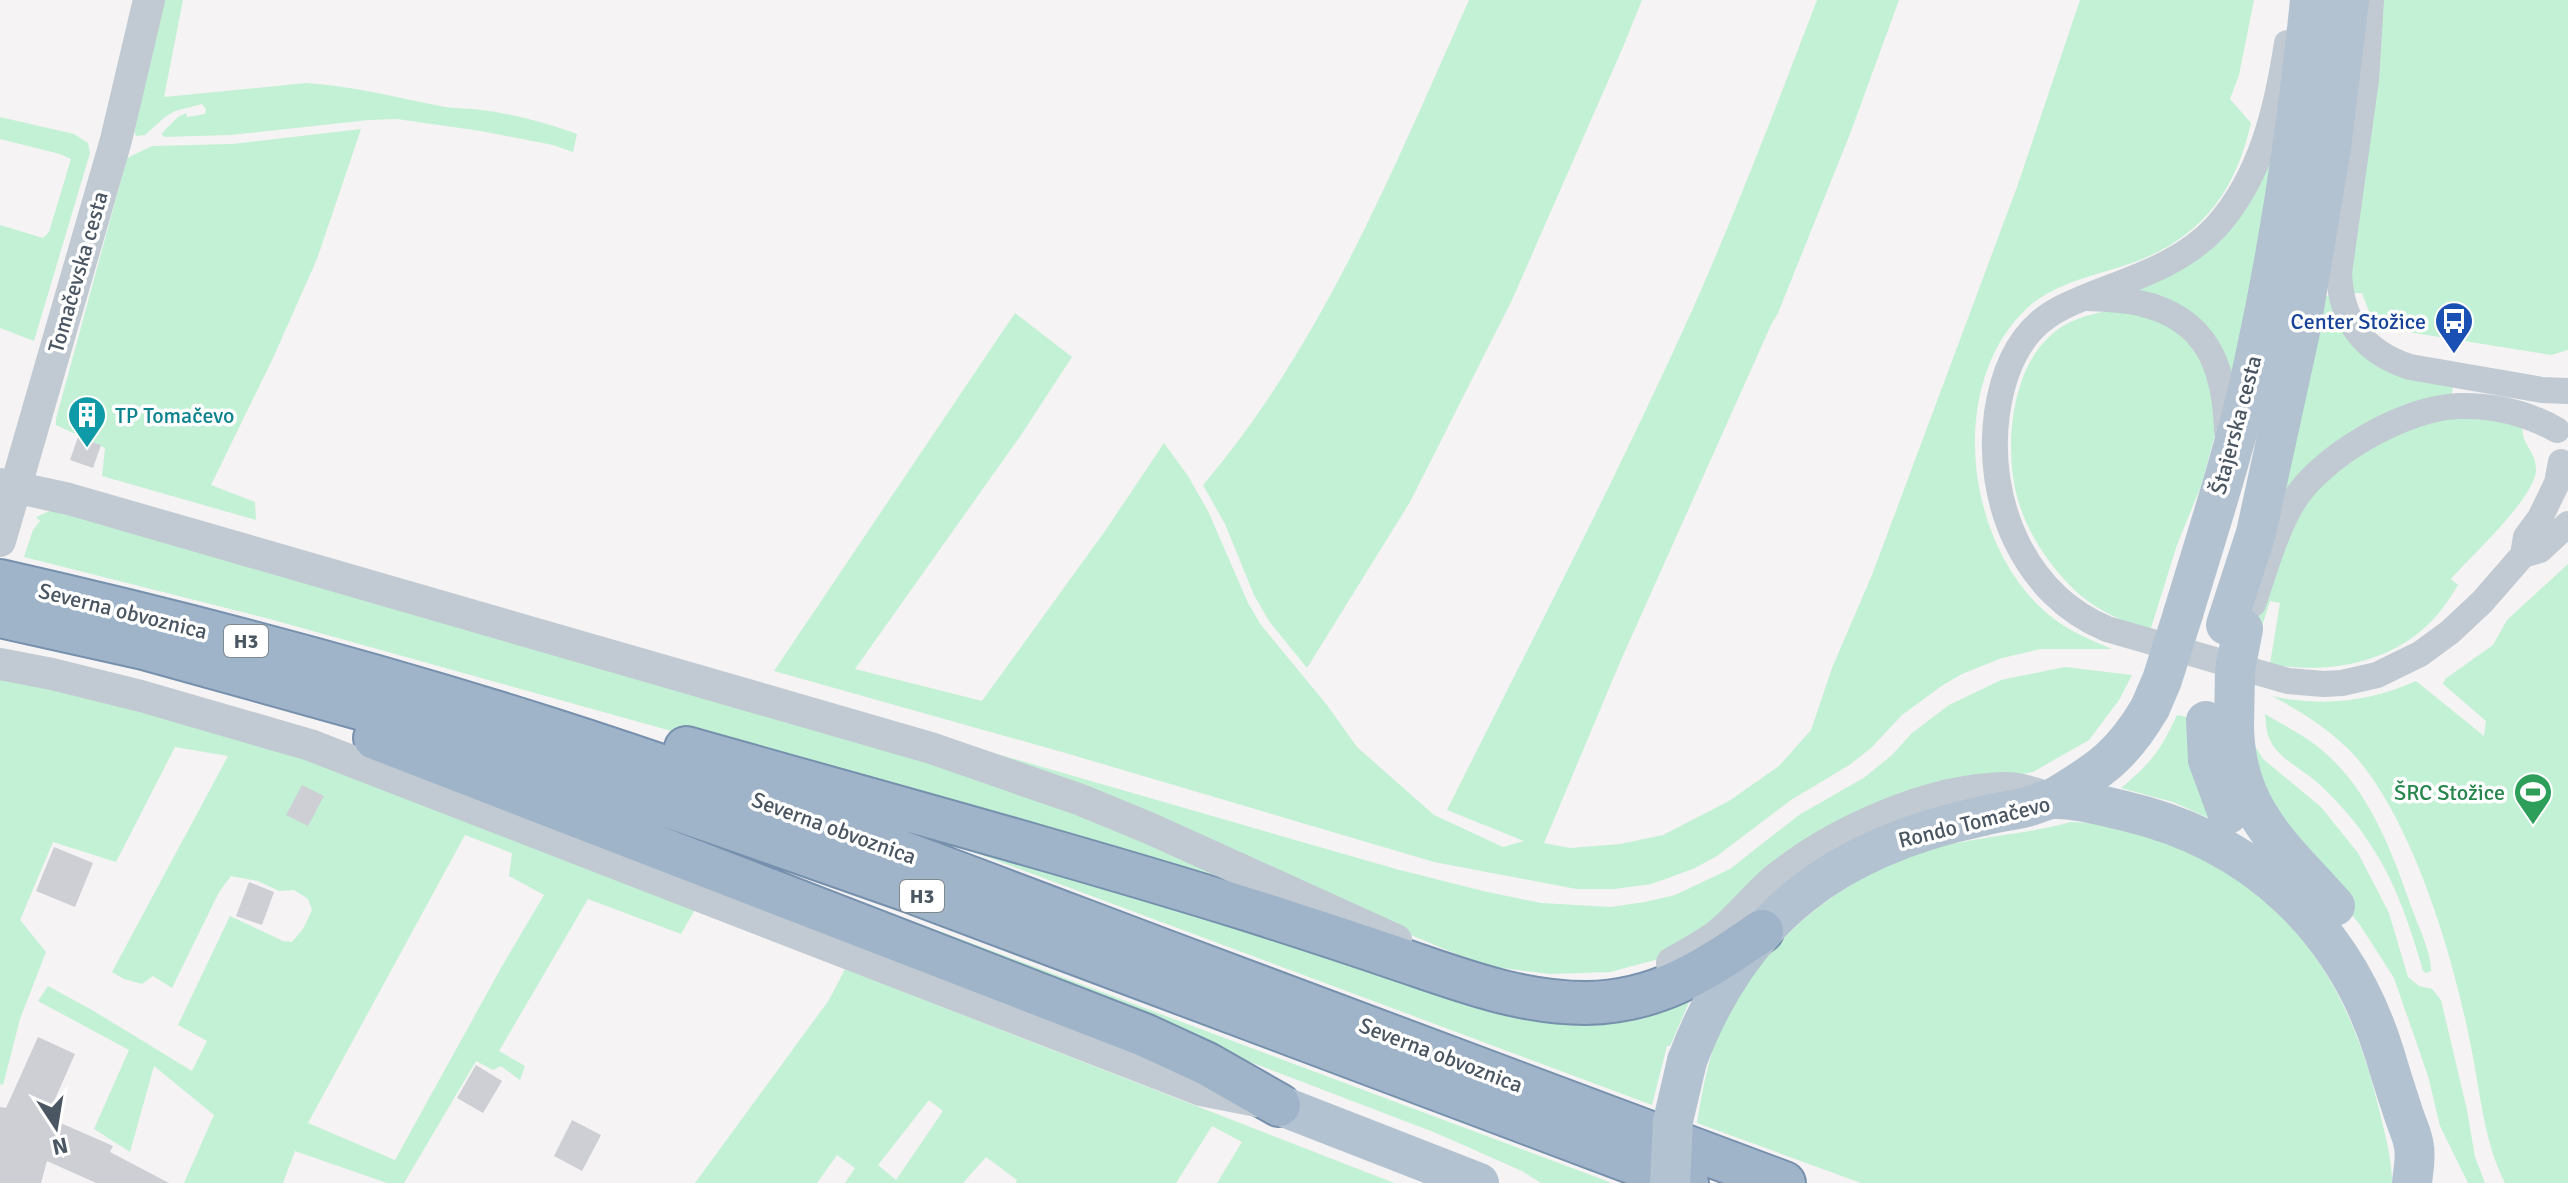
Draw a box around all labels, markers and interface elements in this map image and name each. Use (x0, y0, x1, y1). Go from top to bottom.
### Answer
street label: Tomačevska cesta (42, 188, 114, 356)
bus stop icon: Center Stožice (2433, 300, 2475, 355)
place label: Center Stožice (2291, 308, 2426, 335)
street label: Štajerska cesta (2204, 353, 2268, 497)
building icon: TP Tomačevo (66, 394, 108, 449)
place label: TP Tomačevo (115, 402, 234, 429)
street label: Severna obvoznica (36, 577, 210, 645)
road number: H3 (224, 625, 268, 657)
sports icon: ŠRC Stožice (2512, 771, 2554, 826)
place label: ŠRC Stožice (2394, 779, 2505, 806)
street label: Severna obvoznica (748, 786, 920, 870)
street label: Rondo Tomačevo (1895, 790, 2053, 854)
road number: H3 (900, 880, 944, 912)
street label: Severna obvoznica (1355, 1011, 1527, 1099)
north arrow (16, 1087, 96, 1167)
text: N (50, 1131, 70, 1161)

